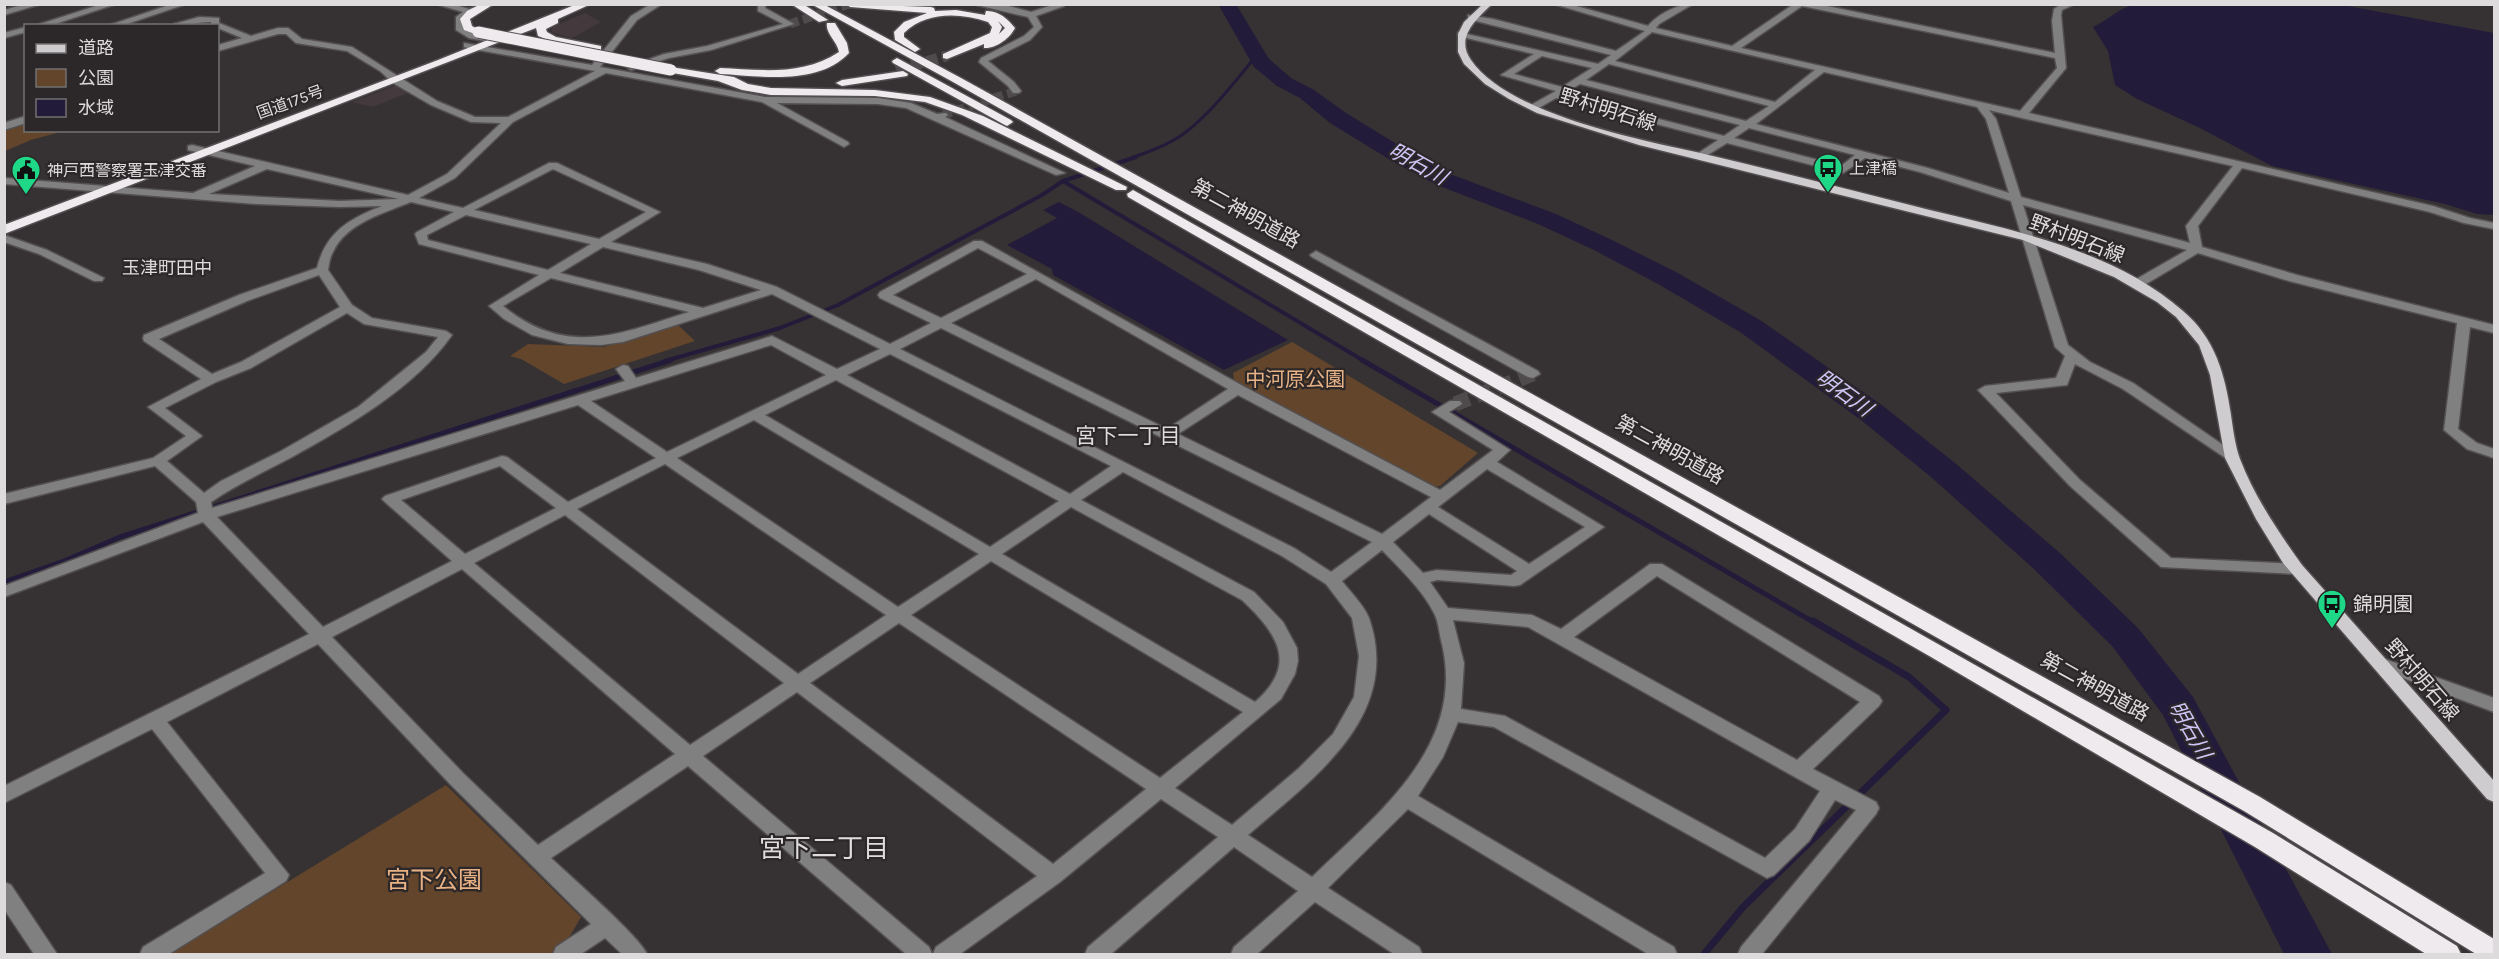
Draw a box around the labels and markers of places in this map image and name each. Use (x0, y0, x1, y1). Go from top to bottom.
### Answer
bus stop icon: 上津橋 (1812, 152, 1844, 194)
public building icon: 神戸西警察署玉津交番 (10, 154, 42, 196)
place label: 上津橋 (1849, 159, 1897, 178)
place label: 神戸西警察署玉津交番 (47, 161, 207, 180)
bus stop icon: 錦明園 (2316, 588, 2348, 630)
place label: 錦明園 (2353, 593, 2413, 616)

